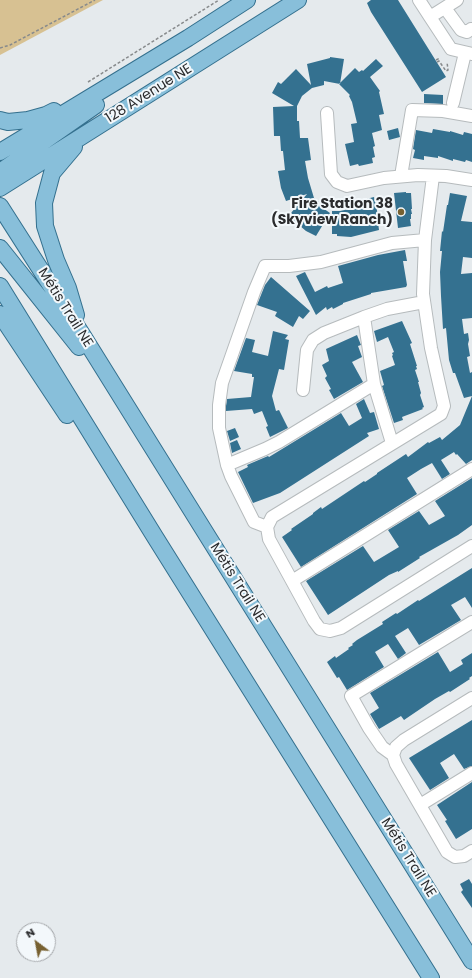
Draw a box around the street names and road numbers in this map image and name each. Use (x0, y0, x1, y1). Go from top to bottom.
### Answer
street label: 128 Avenue NE (103, 61, 195, 127)
street label: Métis Trail NE (34, 265, 96, 351)
street label: Métis Trail NE (206, 540, 268, 626)
street label: Métis Trail NE (377, 815, 439, 901)

